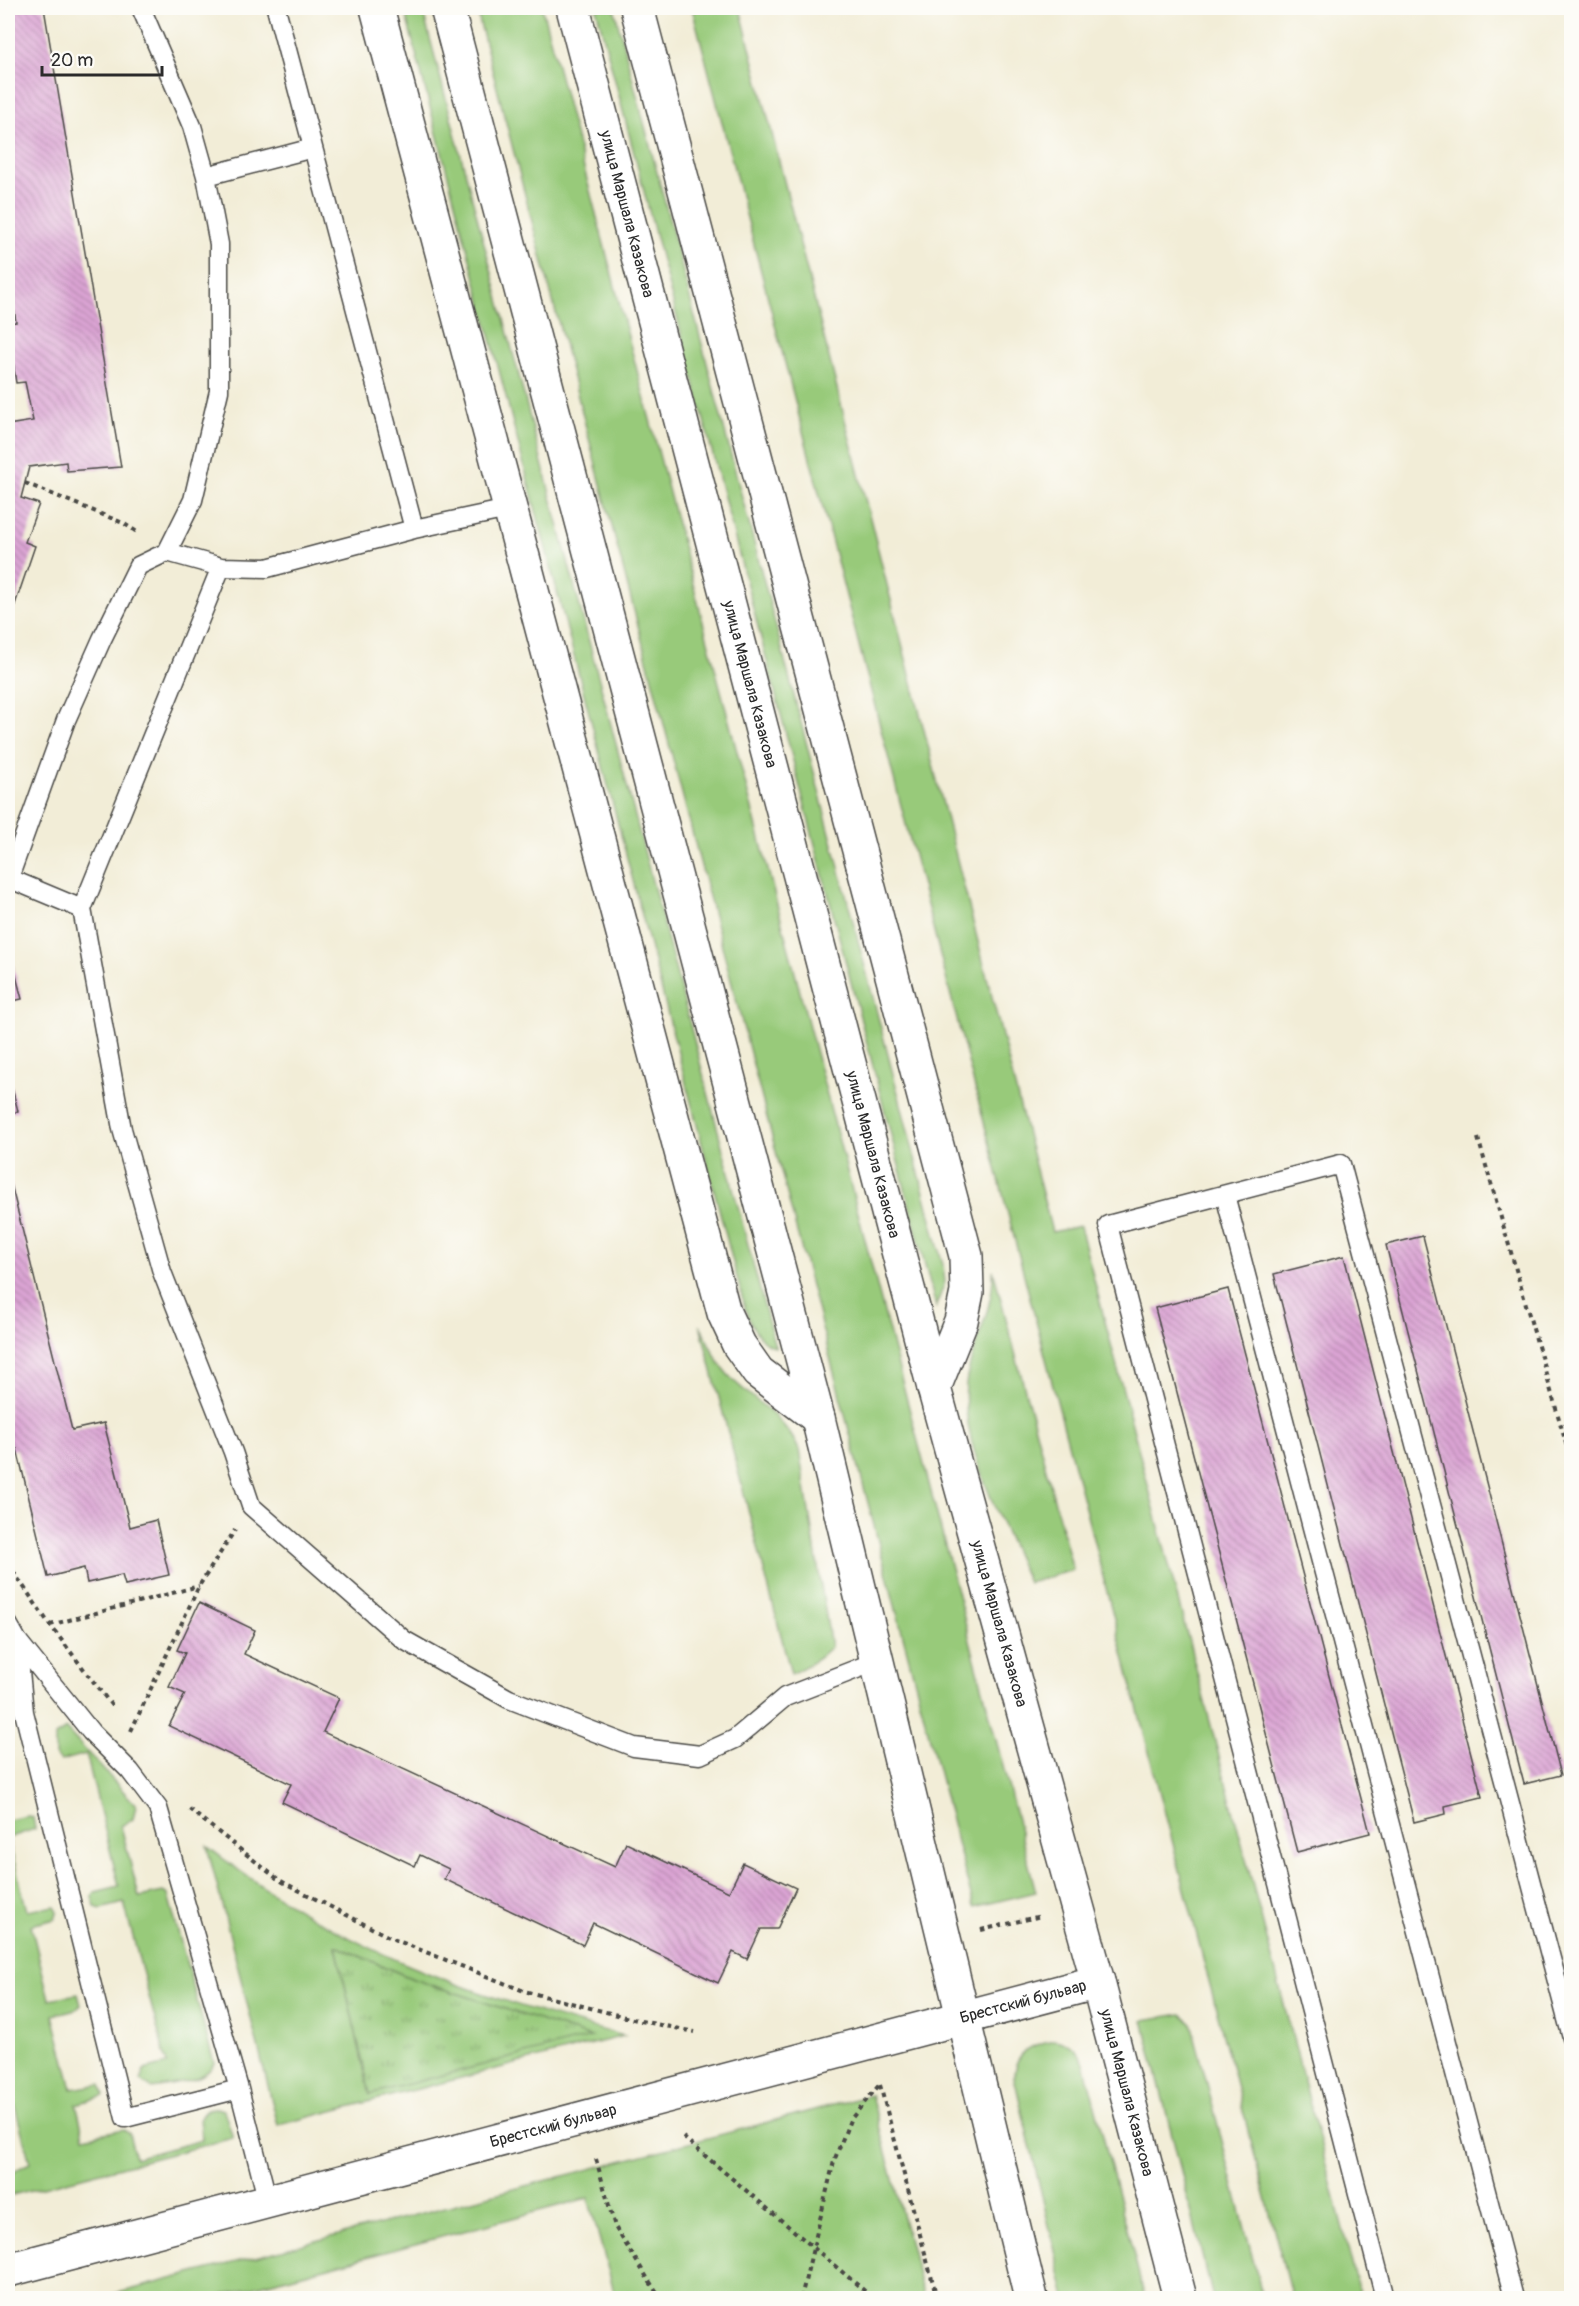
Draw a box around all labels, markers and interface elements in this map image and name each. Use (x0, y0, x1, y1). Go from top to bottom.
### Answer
scale bar (42, 39, 162, 77)
text: 20 m (51, 49, 93, 72)
street label: улица Маршала Казакова (595, 127, 658, 300)
street label: улица Маршала Казакова (718, 598, 781, 770)
street label: улица Маршала Казакова (841, 1068, 904, 1240)
street label: улица Маршала Казакова (966, 1537, 1032, 1709)
street label: Брестский бульвар (958, 1975, 1089, 2028)
street label: улица Маршала Казакова (1095, 2006, 1158, 2178)
street label: Брестский бульвар (488, 2100, 619, 2152)

